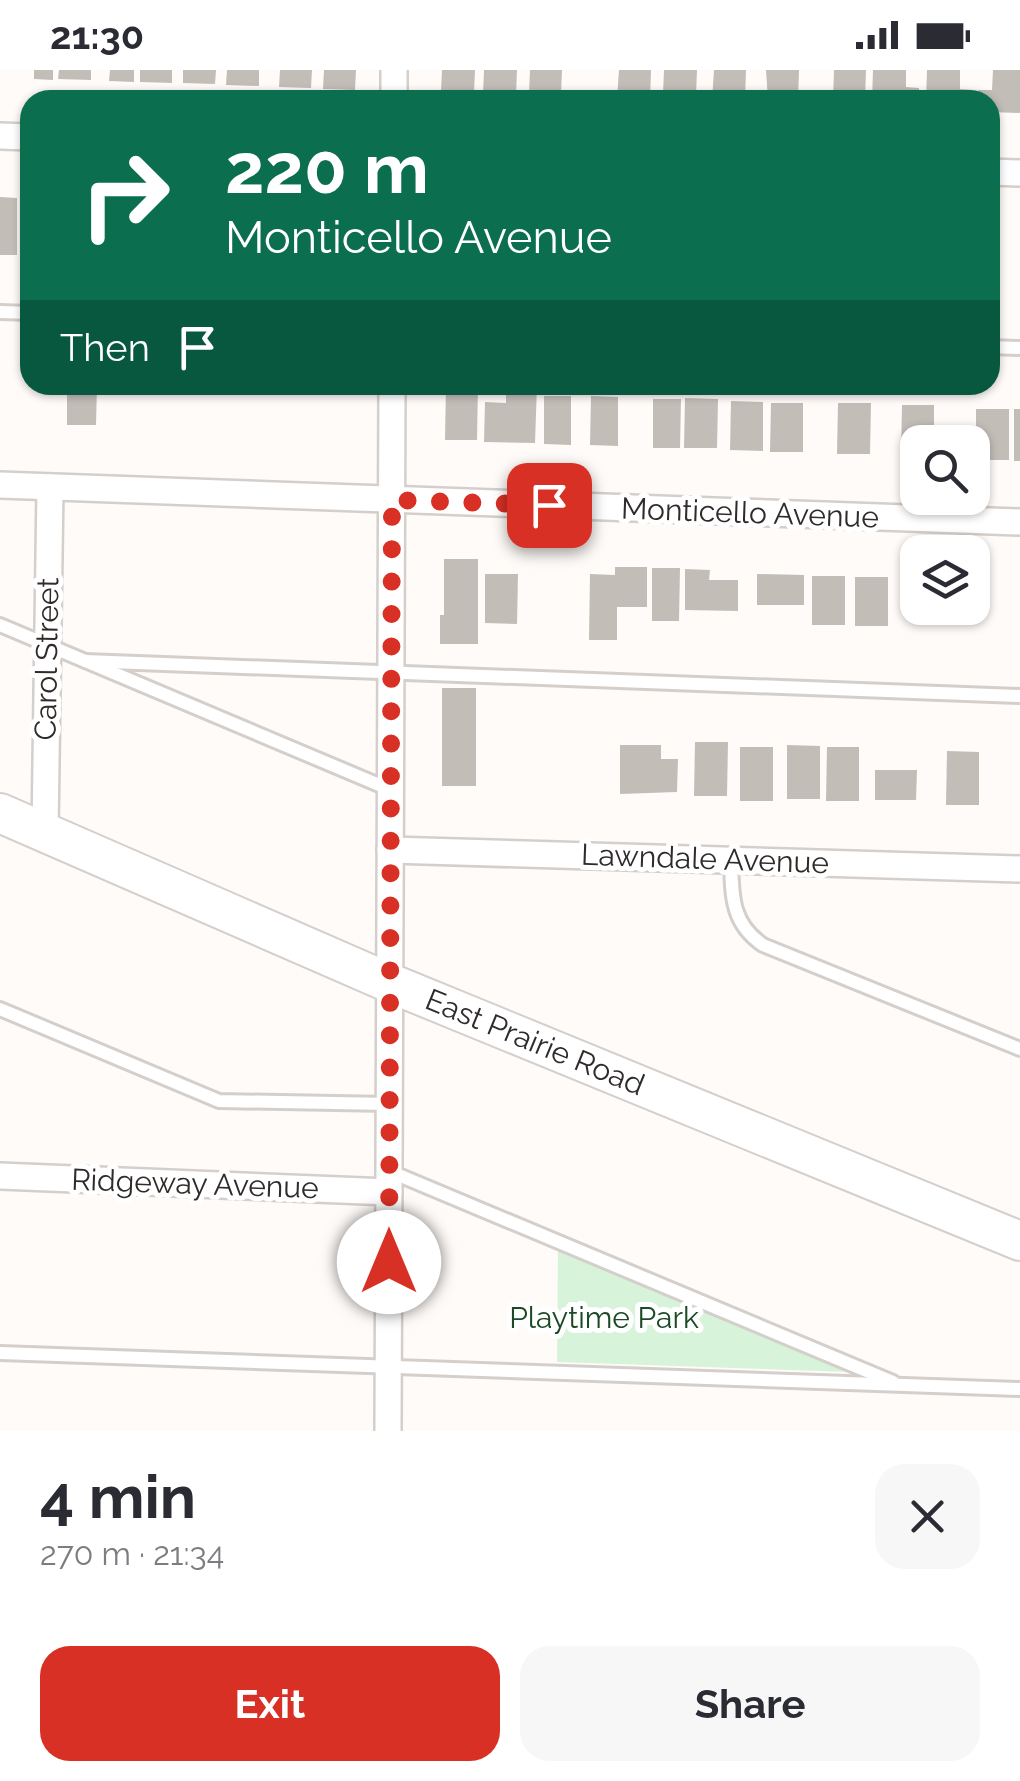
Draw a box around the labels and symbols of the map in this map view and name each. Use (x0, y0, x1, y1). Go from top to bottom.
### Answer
pin (507, 463, 592, 548)
street label: Monticello Avenue (621, 491, 880, 534)
street label: Carol Street (28, 577, 65, 741)
street label: Lawndale Avenue (580, 837, 830, 880)
street label: East Prairie Road (421, 981, 650, 1102)
street label: Ridgeway Avenue (71, 1162, 319, 1205)
position arrow (337, 1210, 441, 1314)
park label: Playtime Park (509, 1300, 699, 1335)

